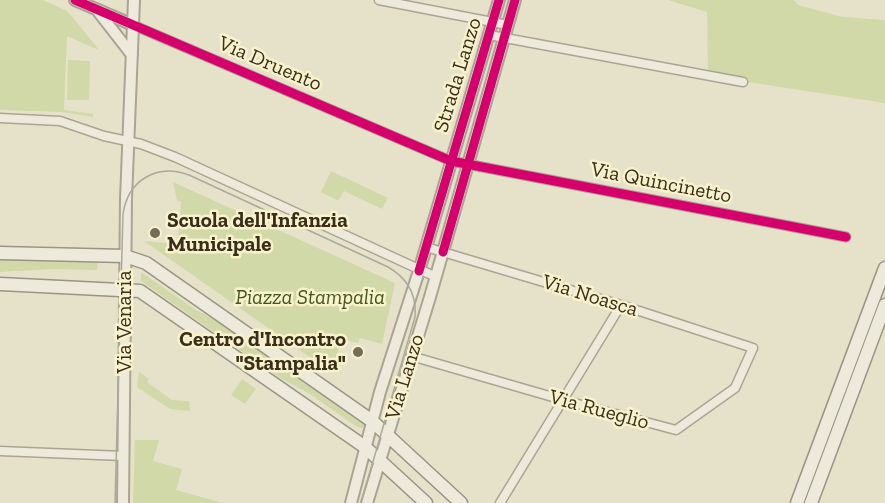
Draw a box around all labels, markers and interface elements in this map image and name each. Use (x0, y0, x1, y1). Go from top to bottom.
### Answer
street label: Strada Lanzo (429, 15, 487, 135)
street label: Via Druento (215, 31, 325, 97)
street label: Via Quincinetto (588, 157, 734, 209)
place label: Scuola dell'Infanzia Municipale (167, 208, 348, 258)
marker: Scuola dell'Infanzia Municipale (148, 226, 162, 240)
street label: Via Noasca (539, 269, 641, 323)
street label: Via Venaria (112, 270, 138, 374)
park label: Piazza Stampalia (235, 285, 385, 311)
place label: Centro d'Incontro "Stampalia" (179, 327, 346, 377)
street label: Via Lanzo (380, 331, 430, 423)
marker: Centro d'Incontro "Stampalia" (351, 345, 365, 359)
street label: Via Rueglio (546, 385, 652, 435)

